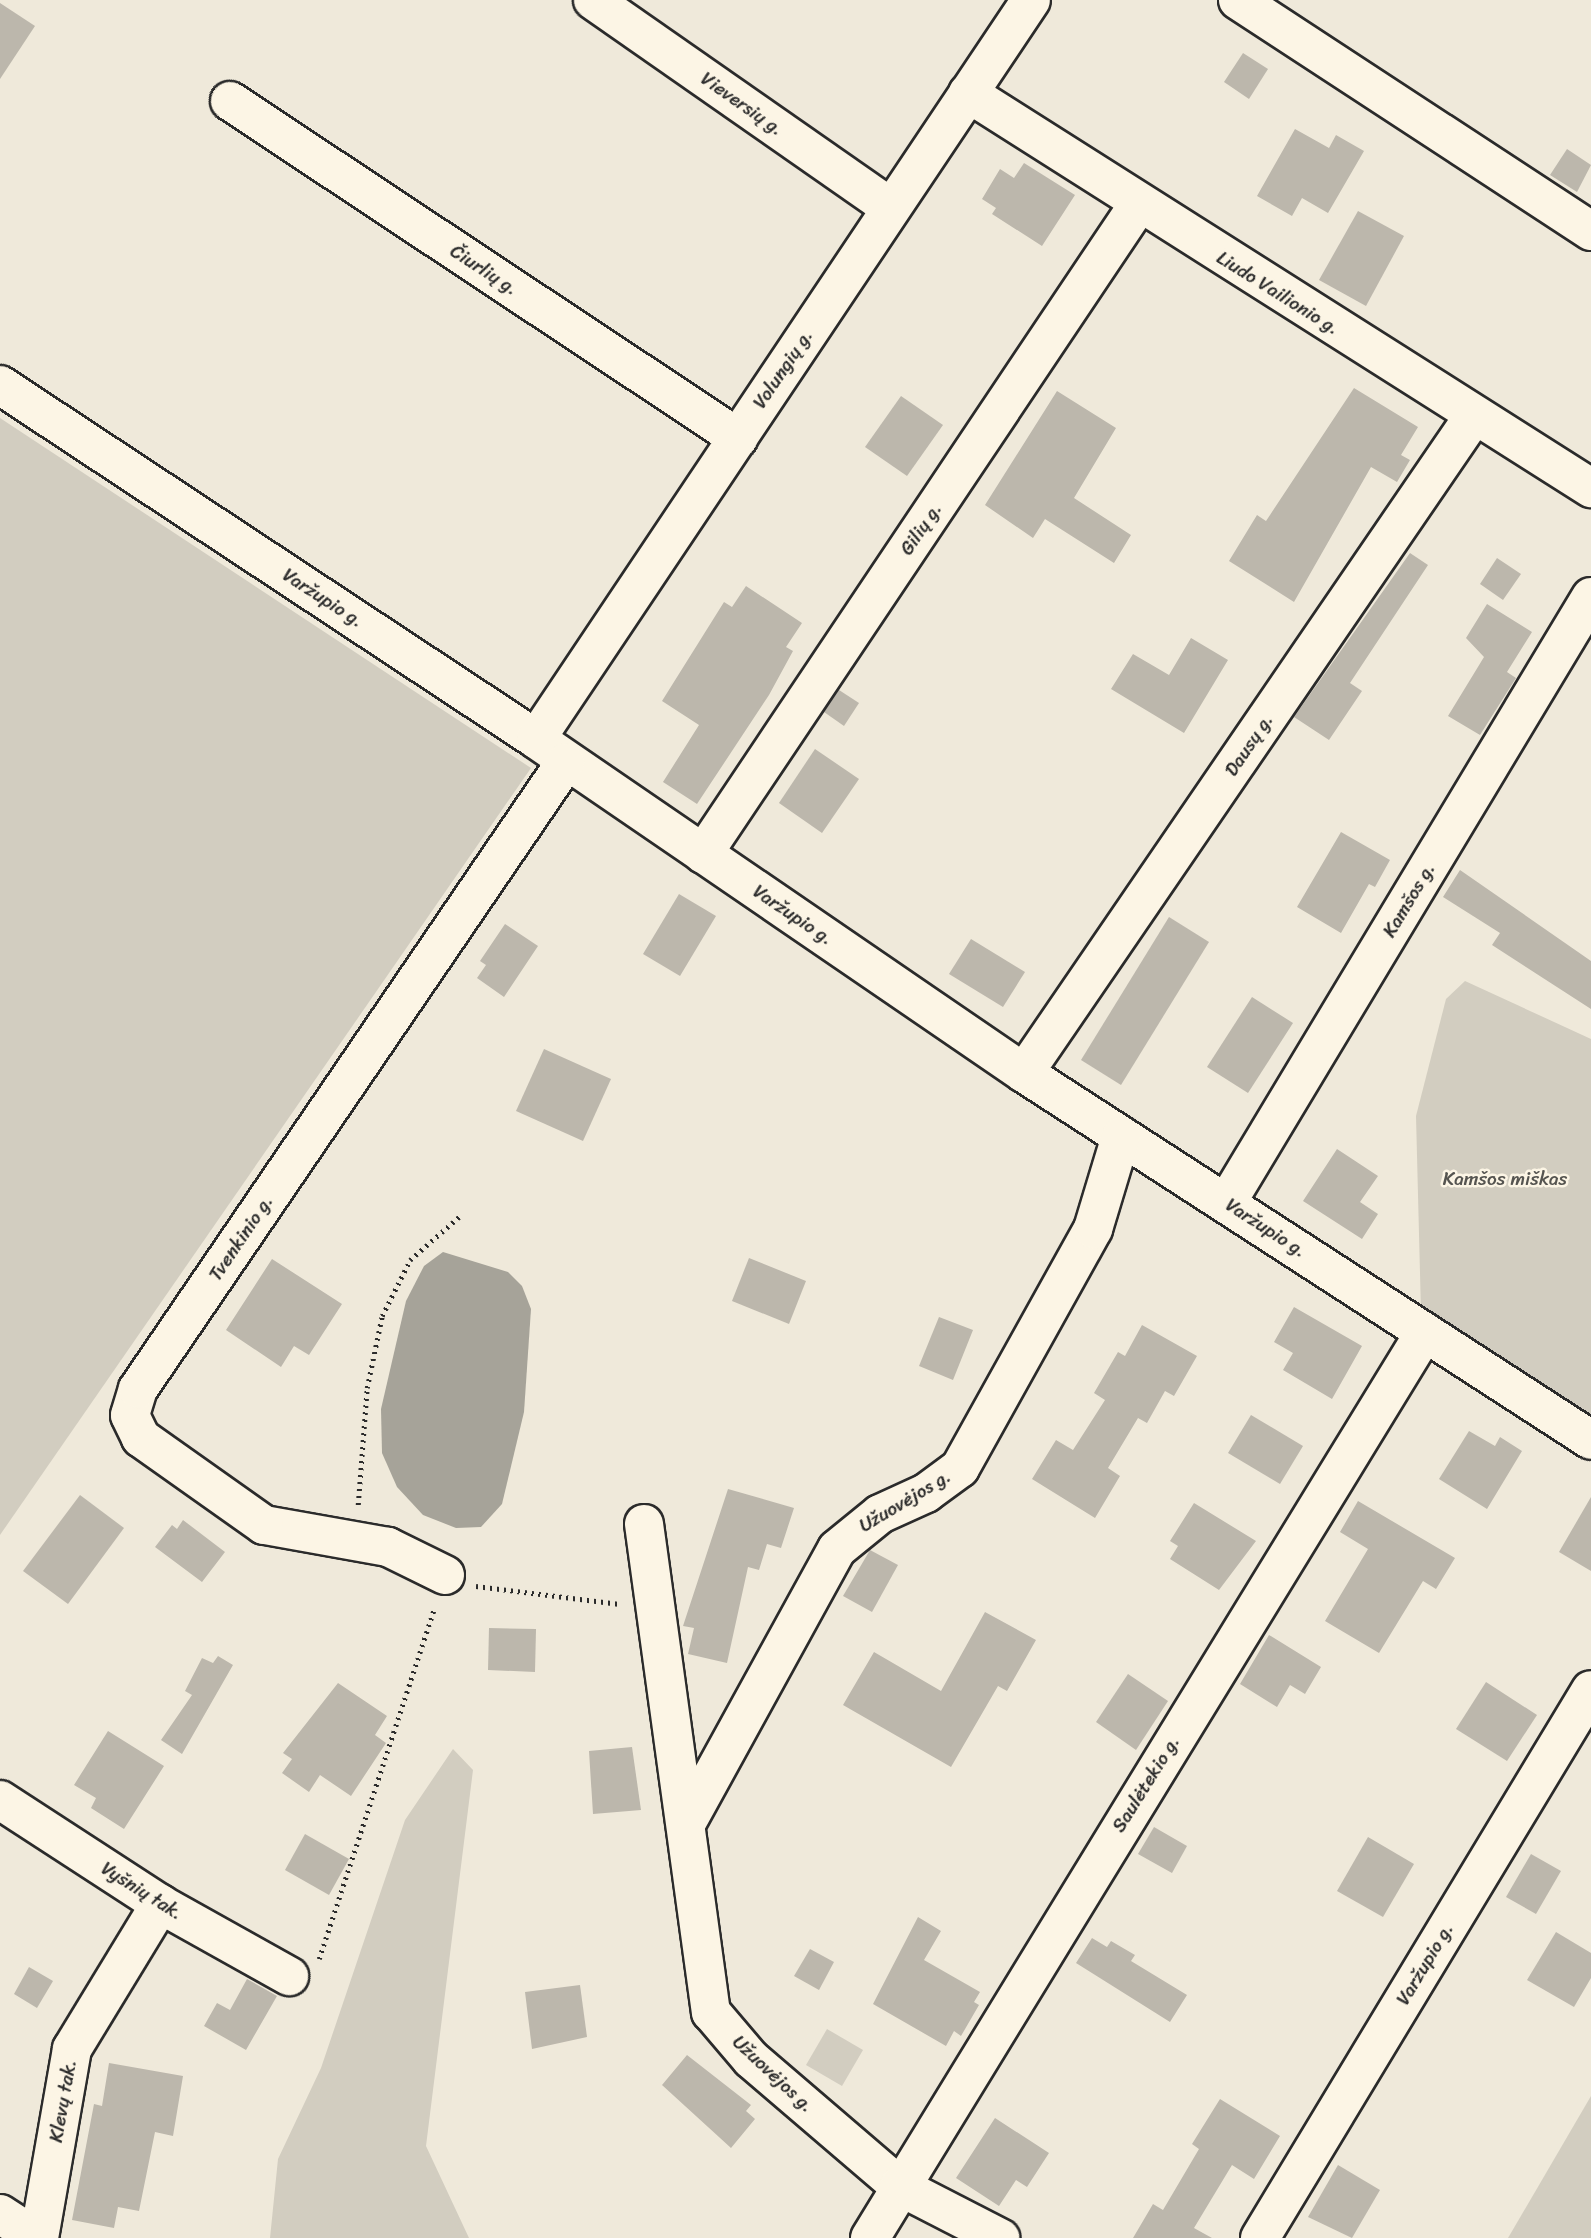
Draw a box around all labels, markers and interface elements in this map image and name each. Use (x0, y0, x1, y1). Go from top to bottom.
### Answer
street label: Vieversių g. (696, 67, 788, 141)
street label: Čiurlių g. (446, 240, 522, 300)
street label: Liudo Vailionio g. (1213, 247, 1343, 339)
street label: Volungių g. (748, 325, 818, 413)
street label: Gilių g. (895, 499, 947, 559)
street label: Varžupio g. (278, 563, 368, 633)
street label: Dausų g. (1220, 709, 1278, 781)
street label: Kamšos g. (1378, 859, 1440, 941)
street label: Varžupio g. (749, 880, 837, 950)
park label: Kamšos miškas (1443, 1168, 1567, 1190)
street label: Tvenkinio g. (204, 1191, 278, 1285)
street label: Varžupio g. (1221, 1193, 1311, 1263)
street label: Užuovėjos g. (855, 1465, 955, 1537)
street label: Saulėtekio g. (1107, 1732, 1185, 1836)
street label: Vyšnių tak. (97, 1857, 187, 1925)
street label: Varžupio g. (1392, 1919, 1458, 2009)
street label: Užuovėjos g. (728, 2031, 818, 2117)
street label: Klevų tak. (44, 2057, 82, 2145)

